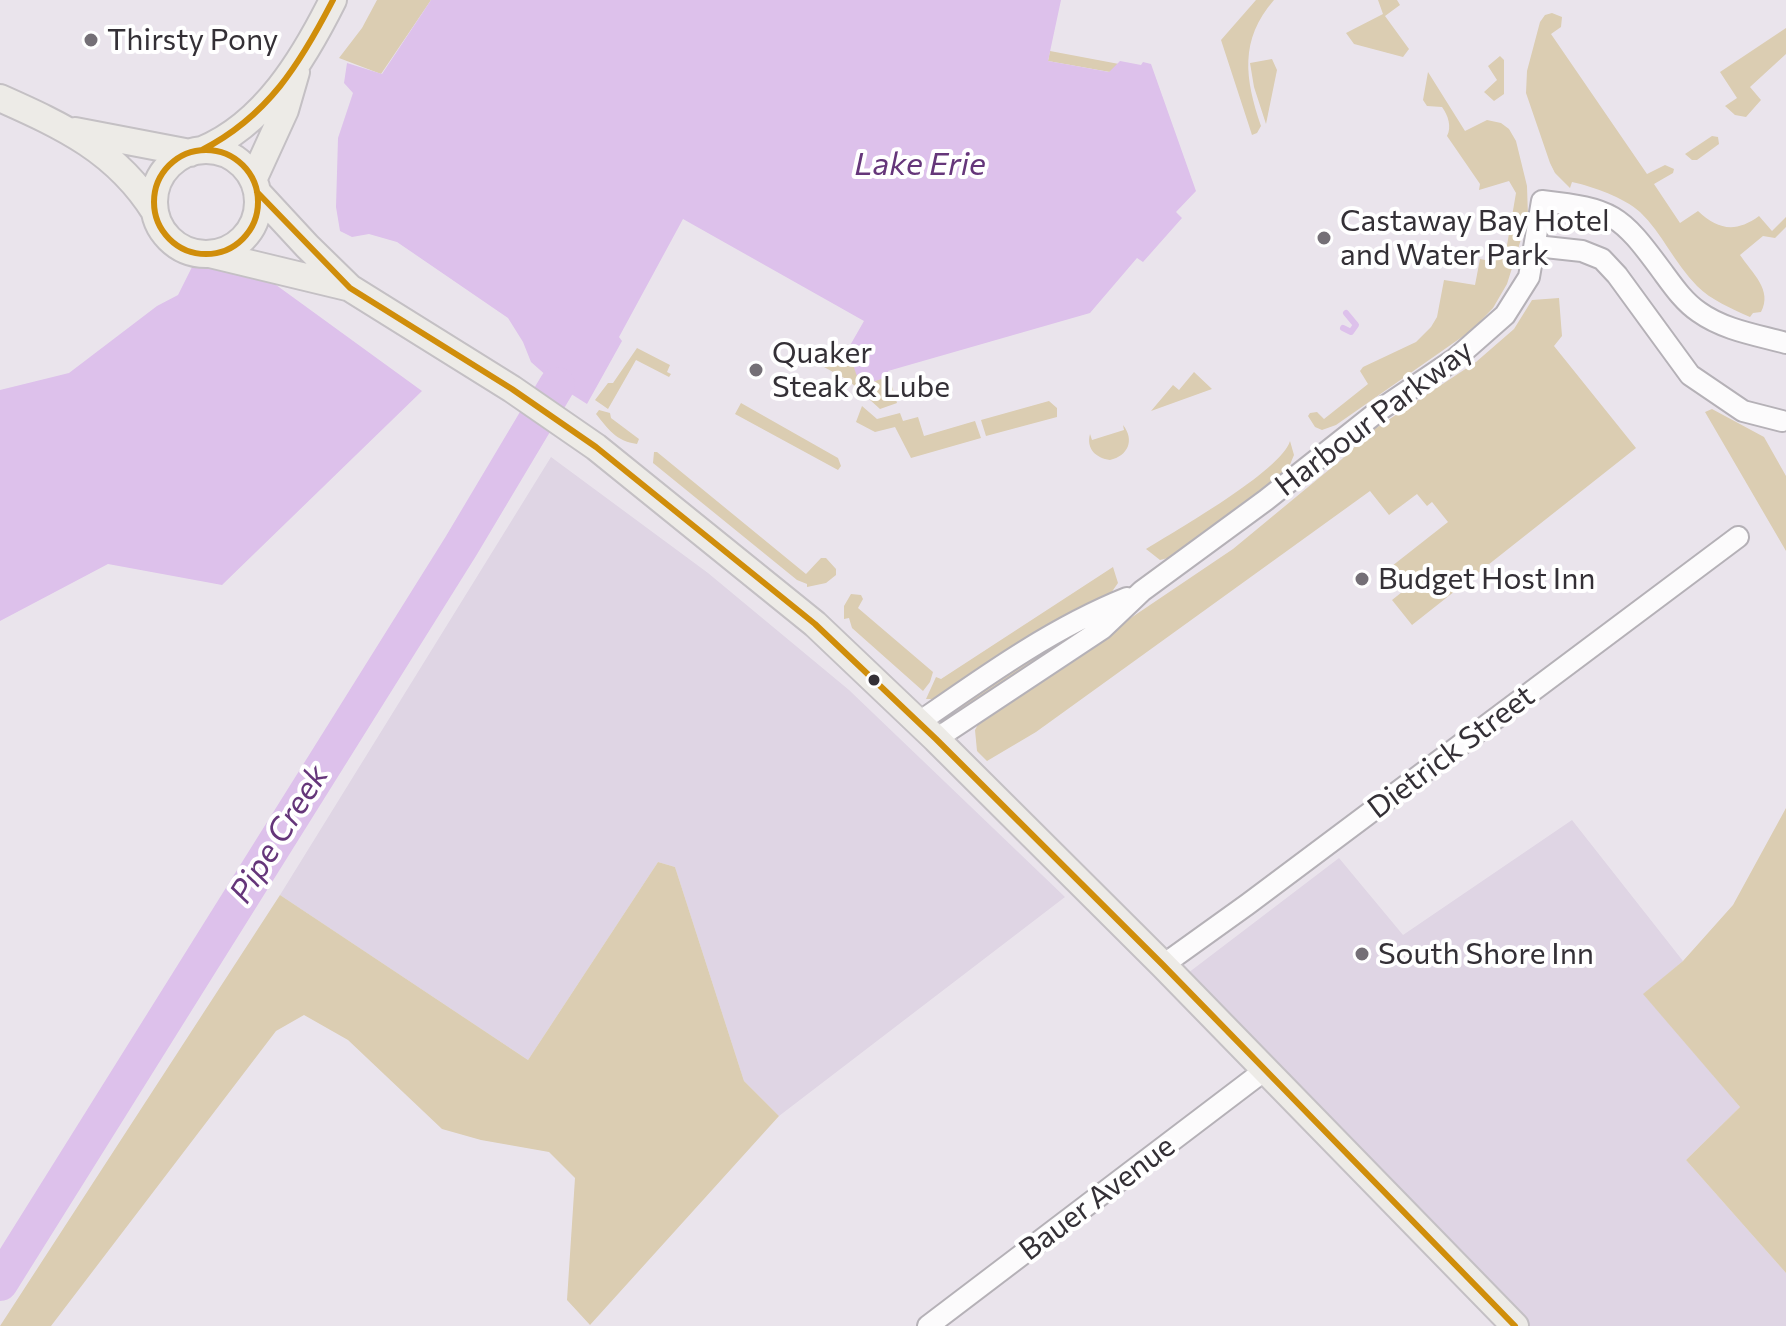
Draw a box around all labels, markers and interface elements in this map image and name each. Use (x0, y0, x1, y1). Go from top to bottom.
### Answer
place label: Thirsty Pony (107, 22, 278, 58)
marker: Thirsty Pony (82, 31, 100, 49)
water label: Lake Erie (854, 145, 986, 183)
place label: Castaway Bay Hotel and Water Park (1340, 203, 1609, 274)
marker: Castaway Bay Hotel and Water Park (1315, 229, 1333, 247)
street label: Harbour Parkway (1268, 332, 1480, 504)
place label: Quaker Steak & Lube (772, 335, 950, 406)
marker: Quaker Steak & Lube (747, 361, 765, 379)
place label: Budget Host Inn (1378, 561, 1596, 597)
marker: Budget Host Inn (1353, 570, 1371, 588)
unlabelled marker (866, 672, 882, 688)
street label: Dietrick Street (1361, 678, 1541, 826)
water label: Pipe Creek (222, 758, 336, 910)
place label: South Shore Inn (1378, 936, 1594, 972)
marker: South Shore Inn (1353, 945, 1371, 963)
street label: Bauer Avenue (1012, 1128, 1182, 1268)

